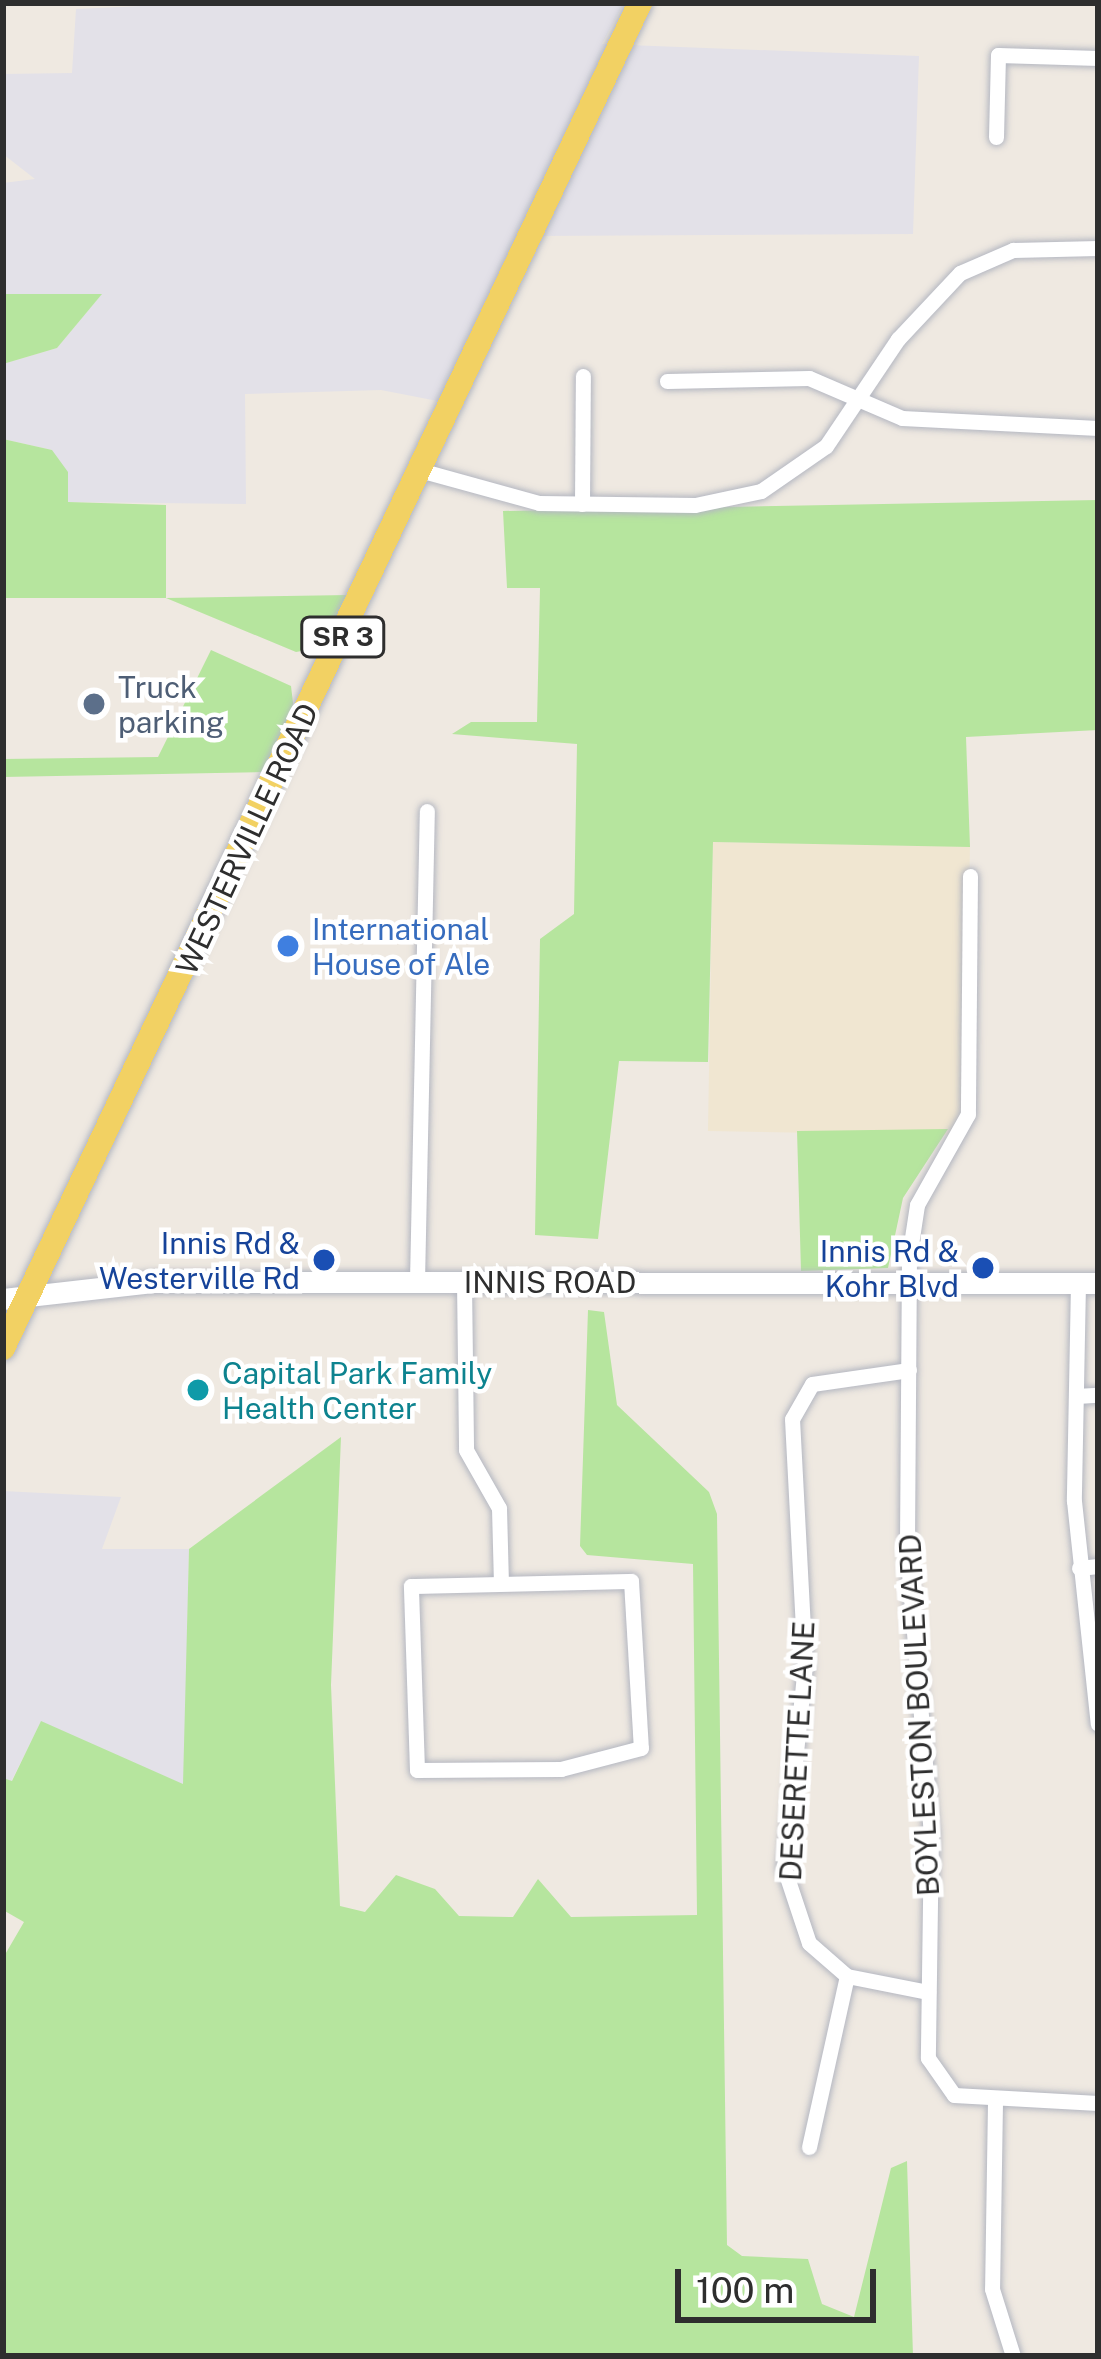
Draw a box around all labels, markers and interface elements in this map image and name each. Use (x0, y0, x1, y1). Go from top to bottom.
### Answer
road number: SR 3 (298, 616, 388, 658)
place label: Truck parking (118, 669, 224, 740)
marker: Truck parking (81, 691, 107, 717)
street label: WESTERVILLE ROAD (168, 698, 326, 980)
place label: International House of Ale (312, 911, 491, 982)
marker: International House of Ale (275, 933, 301, 959)
place label: Innis Rd & Westerville Rd (99, 1225, 300, 1296)
place label: Innis Rd & Kohr Blvd (820, 1233, 959, 1304)
marker: Innis Rd & Westerville Rd (311, 1247, 337, 1273)
marker: Innis Rd & Kohr Blvd (970, 1255, 996, 1281)
street label: INNIS ROAD (464, 1264, 636, 1300)
place label: Capital Park Family Health Center (222, 1355, 492, 1426)
marker: Capital Park Family Health Center (185, 1377, 211, 1403)
street label: BOYLESTON BOULEVARD (892, 1533, 946, 1897)
street label: DESERETTE LANE (772, 1620, 822, 1882)
scale bar (681, 2245, 882, 2319)
text: 100 m (696, 2269, 794, 2311)

